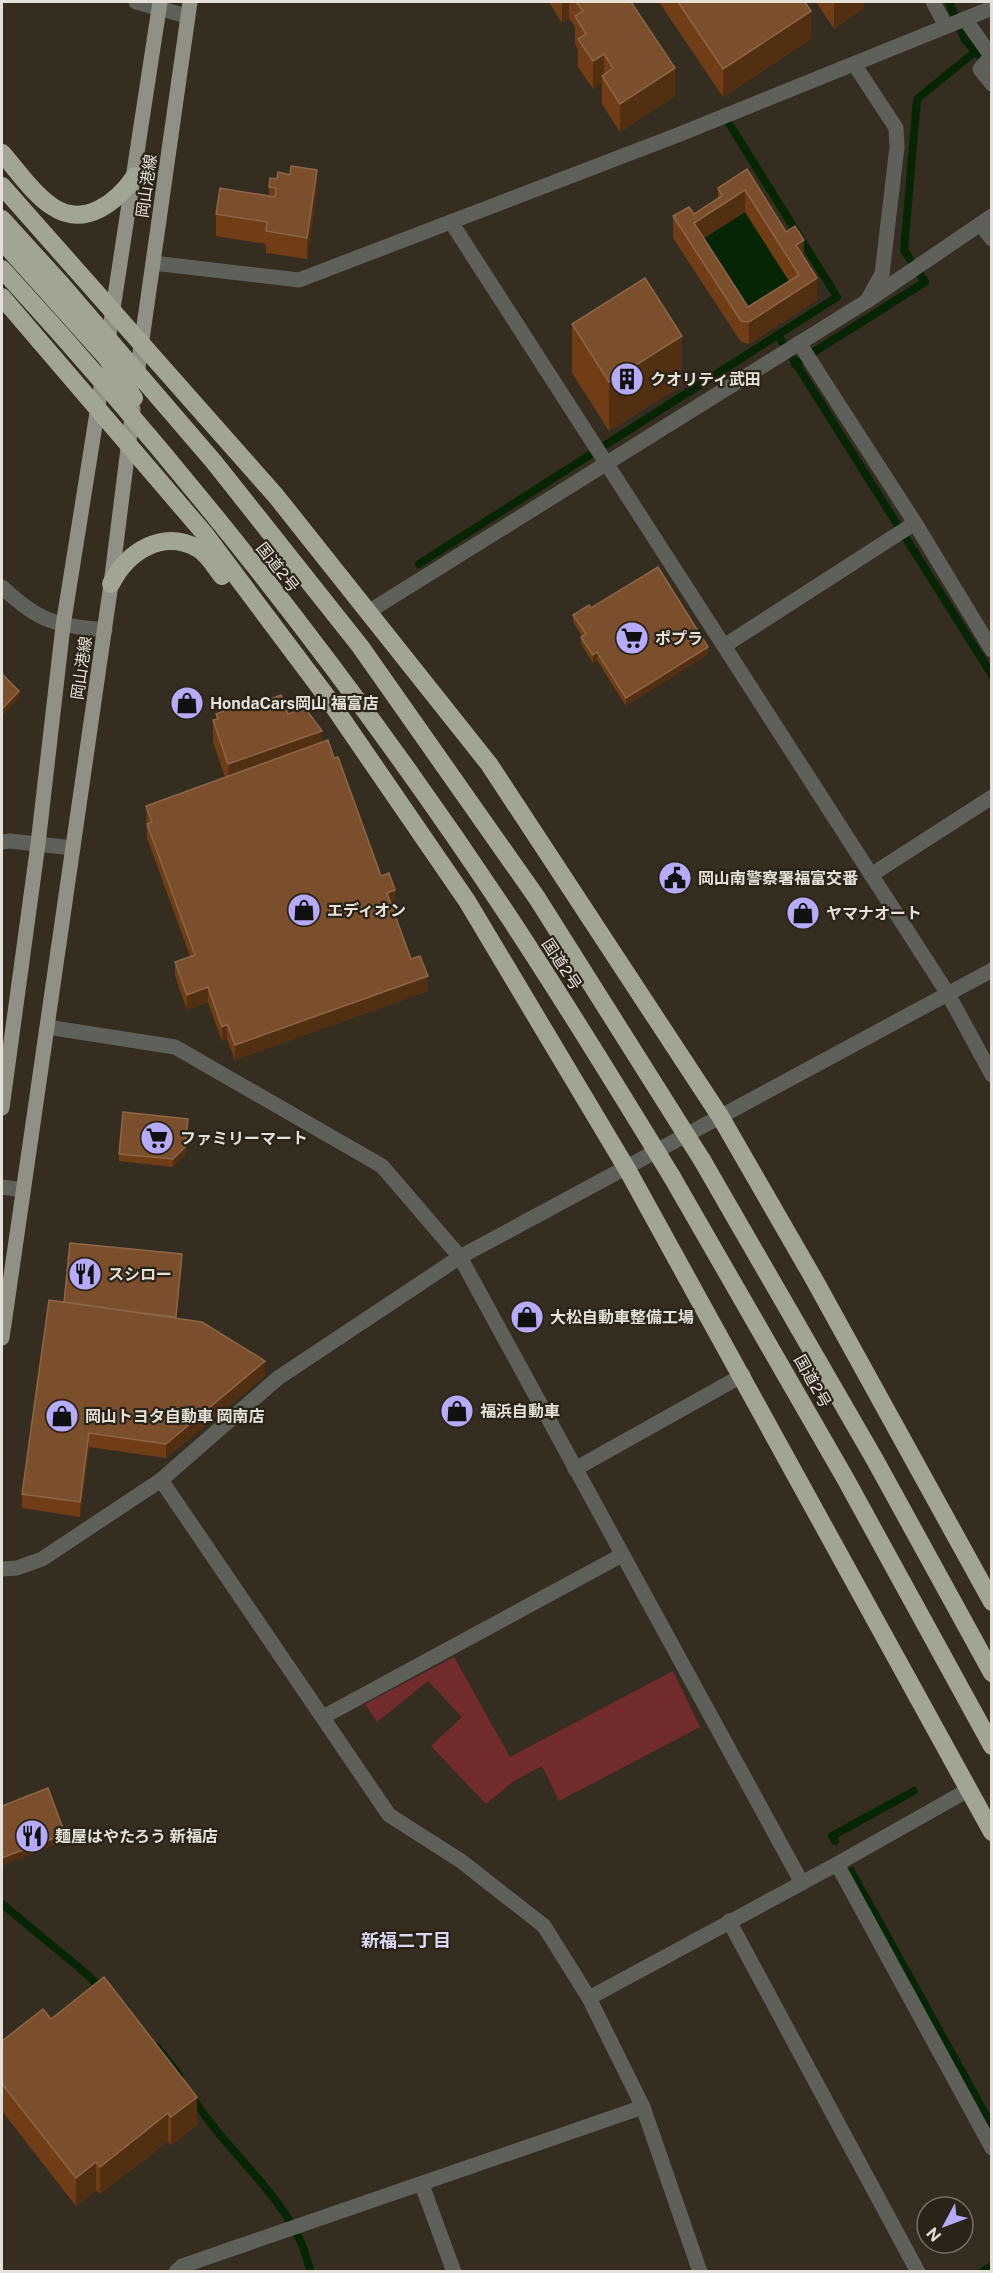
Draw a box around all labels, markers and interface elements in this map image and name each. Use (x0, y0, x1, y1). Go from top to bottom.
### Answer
street label: 岡山港線 (133, 153, 160, 219)
building icon: クオリティ武田 (609, 361, 645, 397)
place label: クオリティ武田 (650, 370, 761, 389)
street label: 国道2号 (252, 539, 303, 596)
supermarket icon: ポプラ (614, 620, 650, 656)
place label: ポプラ (655, 629, 703, 648)
street label: 岡山港線 (68, 635, 95, 701)
shop icon: HondaCars岡山 福富店 (169, 685, 205, 721)
place label: HondaCars岡山 福富店 (210, 694, 379, 713)
public building icon: 岡山南警察署福富交番 (657, 860, 693, 896)
place label: 岡山南警察署福富交番 (698, 869, 858, 888)
shop icon: エディオン (286, 892, 322, 928)
shop icon: ヤマナオート (785, 895, 821, 931)
place label: エディオン (327, 901, 406, 920)
place label: ヤマナオート (826, 904, 922, 923)
street label: 国道2号 (538, 935, 585, 994)
supermarket icon: ファミリーマート (139, 1120, 175, 1156)
place label: ファミリーマート (180, 1129, 308, 1148)
restaurant icon: スシロー (67, 1256, 103, 1292)
place label: スシロー (108, 1265, 172, 1284)
shop icon: 大松自動車整備工場 (509, 1299, 545, 1335)
place label: 大松自動車整備工場 (550, 1308, 694, 1327)
street label: 国道2号 (790, 1351, 835, 1411)
shop icon: 福浜自動車 (439, 1393, 475, 1429)
shop icon: 岡山トヨタ自動車 岡南店 (44, 1398, 80, 1434)
place label: 福浜自動車 (480, 1402, 560, 1421)
place label: 岡山トヨタ自動車 岡南店 (85, 1407, 265, 1426)
restaurant icon: 麺屋はやたろう 新福店 (14, 1818, 50, 1854)
place label: 麺屋はやたろう 新福店 (55, 1827, 218, 1846)
district label: 新福二丁目 (361, 1930, 451, 1951)
north arrow (915, 2195, 975, 2255)
text: N (923, 2224, 945, 2245)

